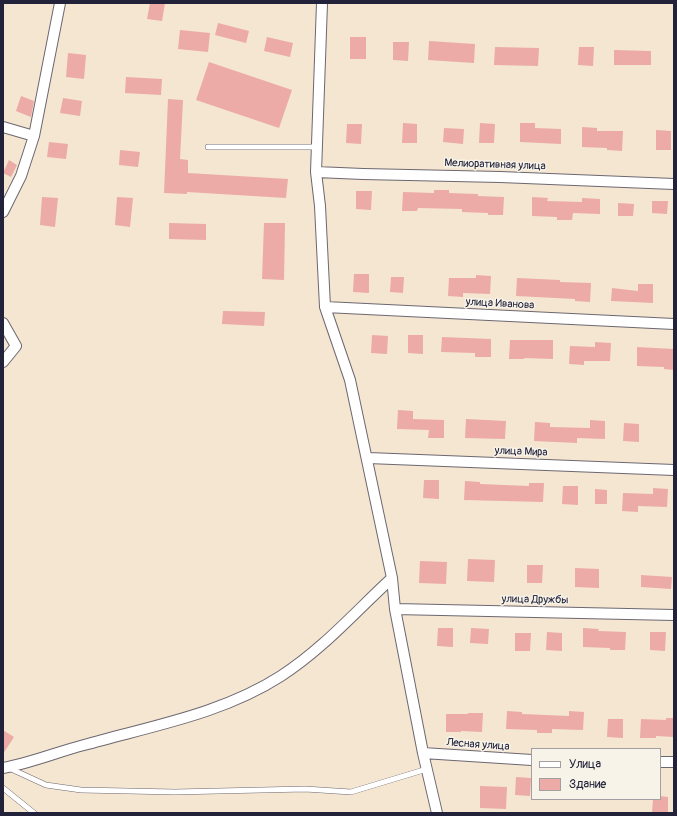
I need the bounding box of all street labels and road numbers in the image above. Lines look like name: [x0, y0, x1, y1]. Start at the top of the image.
street label: Мелиоративная улица: [444, 157, 546, 173]
street label: улица Иванова: [465, 296, 535, 312]
street label: улица Мира: [494, 444, 548, 460]
street label: улица Дружбы: [502, 593, 568, 607]
street label: Лесная улица: [446, 736, 510, 754]

